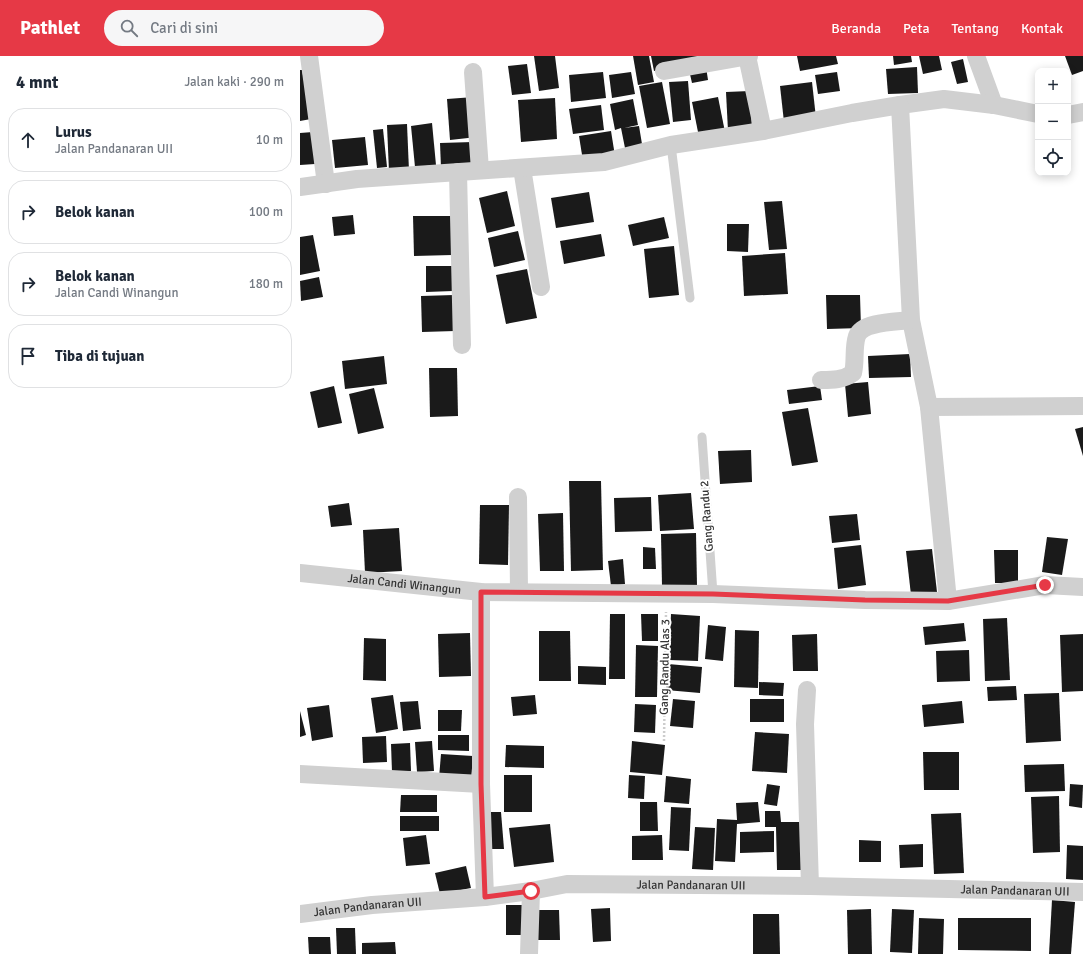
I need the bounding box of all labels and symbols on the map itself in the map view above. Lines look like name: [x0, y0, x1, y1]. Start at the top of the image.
street label: Gang Randu 2: [697, 480, 717, 552]
street label: Jalan Candi Winangun: [347, 571, 462, 597]
route end: [1036, 576, 1054, 594]
street label: Gang Randu Alas 3: [657, 619, 673, 715]
street label: Jalan Pandanaran UII: [637, 877, 746, 893]
route start: [522, 882, 540, 900]
street label: Jalan Pandanaran UII: [960, 882, 1070, 899]
street label: Jalan Pandanaran UII: [312, 894, 422, 920]

